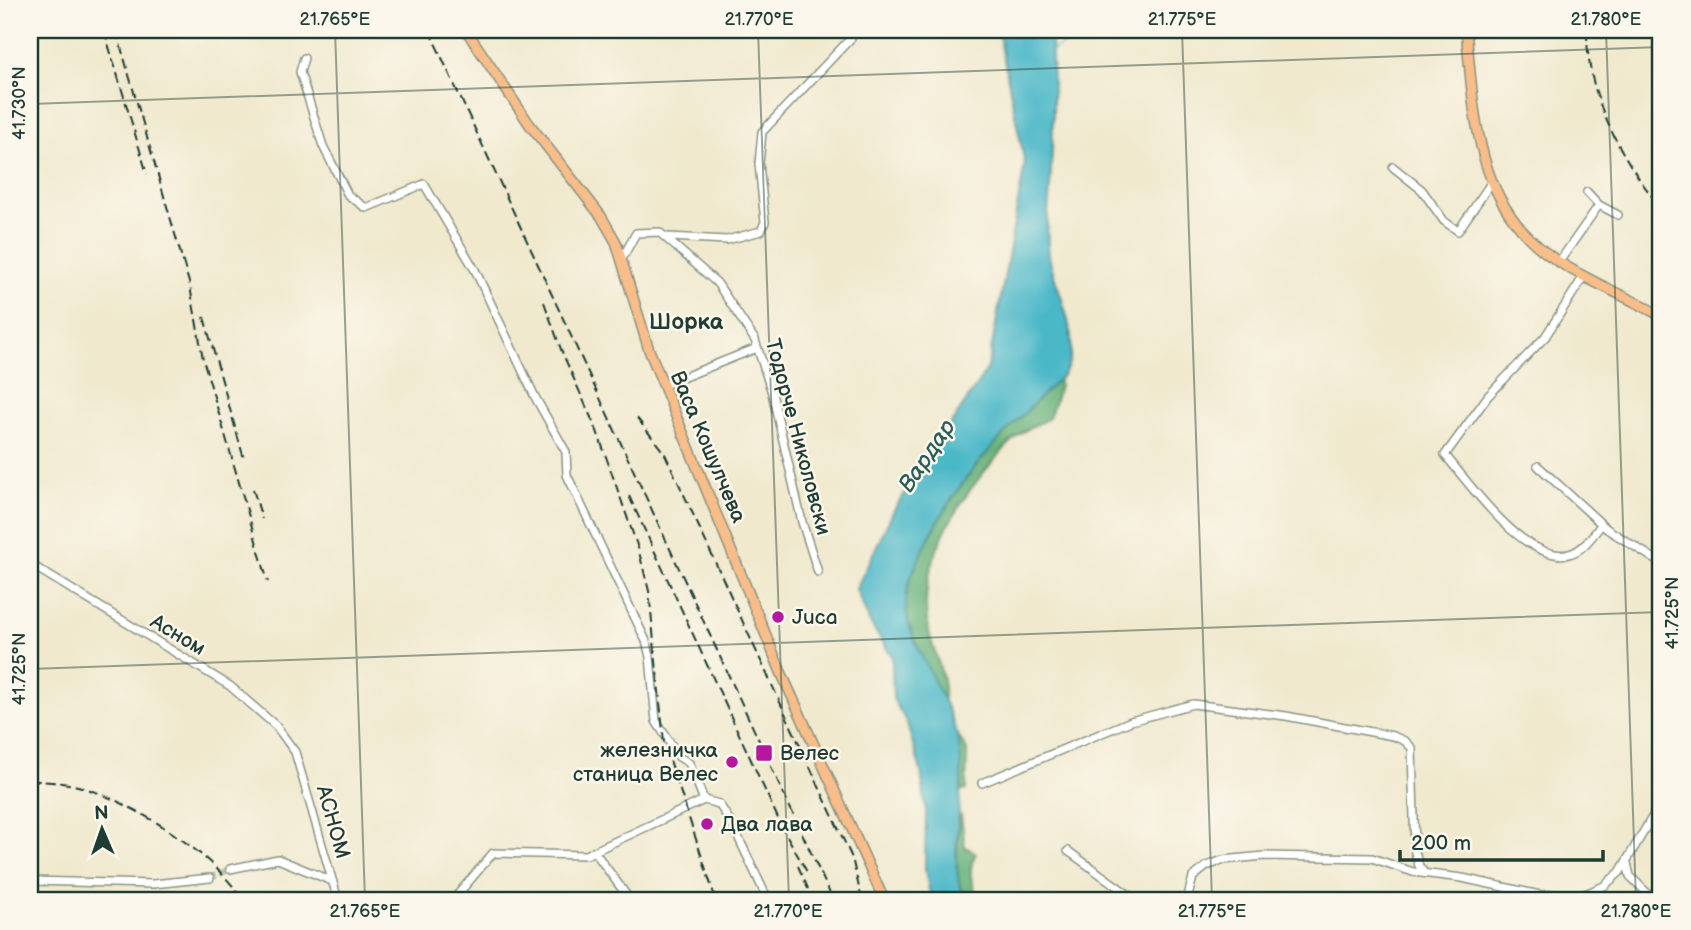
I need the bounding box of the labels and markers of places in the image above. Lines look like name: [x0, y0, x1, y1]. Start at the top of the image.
place label: Juca: [792, 605, 838, 630]
marker: Juca: [770, 609, 786, 625]
place label: железничка станица Велес: [573, 738, 719, 787]
place label: Велес: [780, 741, 839, 766]
marker: Велес: [754, 743, 774, 763]
marker: железничка станица Велес: [724, 754, 740, 770]
place label: Два лава: [721, 812, 813, 837]
marker: Два лава: [699, 816, 715, 832]

